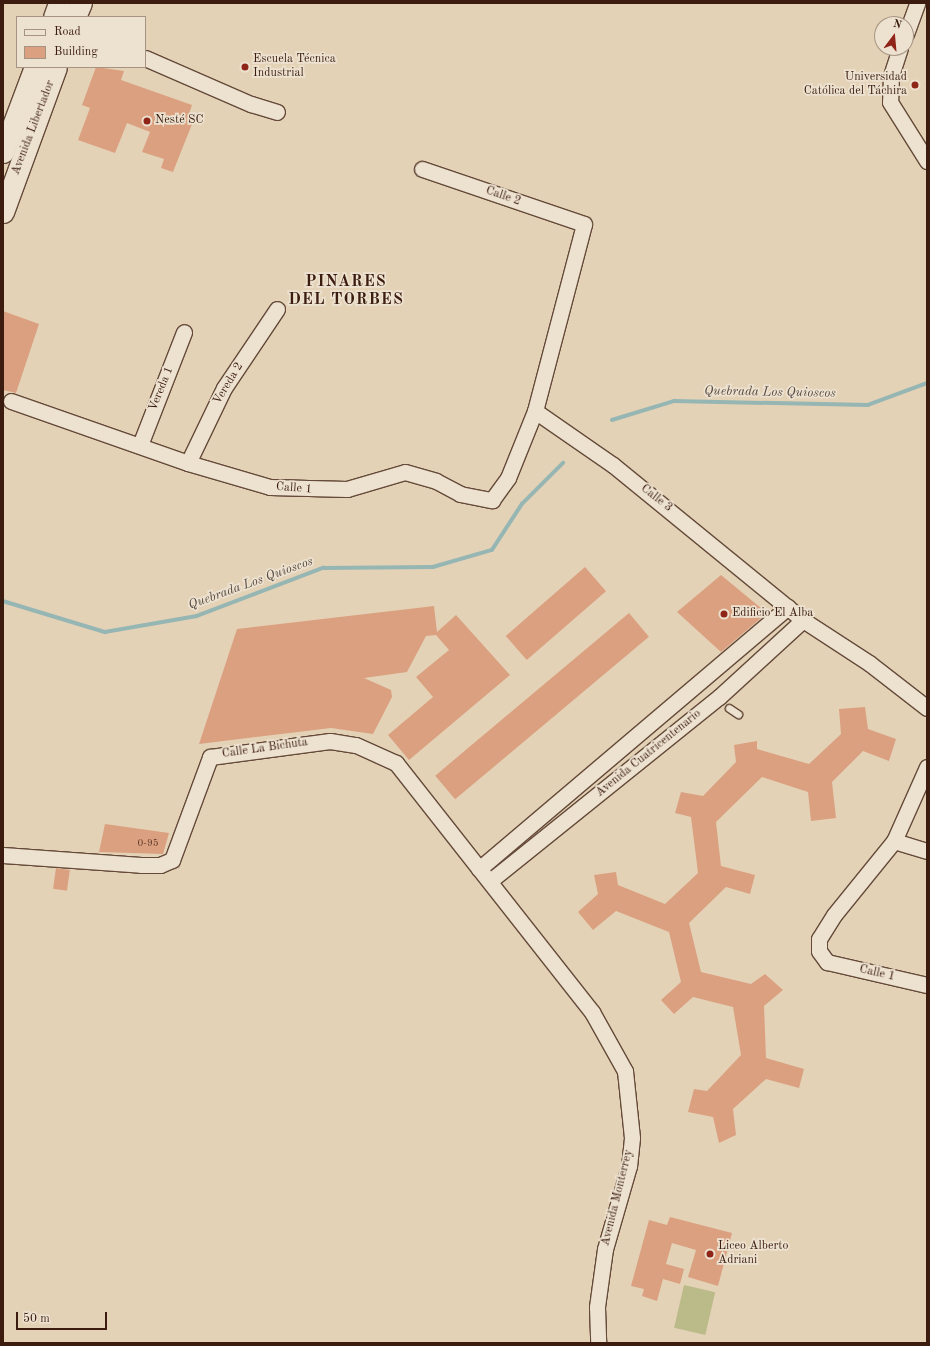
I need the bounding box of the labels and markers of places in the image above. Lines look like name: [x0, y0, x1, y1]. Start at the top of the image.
place label: Escuela Técnica Industrial: [253, 53, 336, 81]
marker: Escuela Técnica Industrial: [240, 62, 250, 72]
place label: Universidad Católica del Táchira: [804, 71, 907, 99]
marker: Universidad Católica del Táchira: [910, 80, 920, 90]
place label: Nesté SC: [155, 114, 204, 128]
marker: Nesté SC: [142, 116, 152, 126]
place label: Edificio El Alba: [732, 607, 813, 621]
marker: Edificio El Alba: [719, 609, 729, 619]
place label: Liceo Alberto Adriani: [718, 1240, 788, 1268]
marker: Liceo Alberto Adriani: [705, 1249, 715, 1259]

